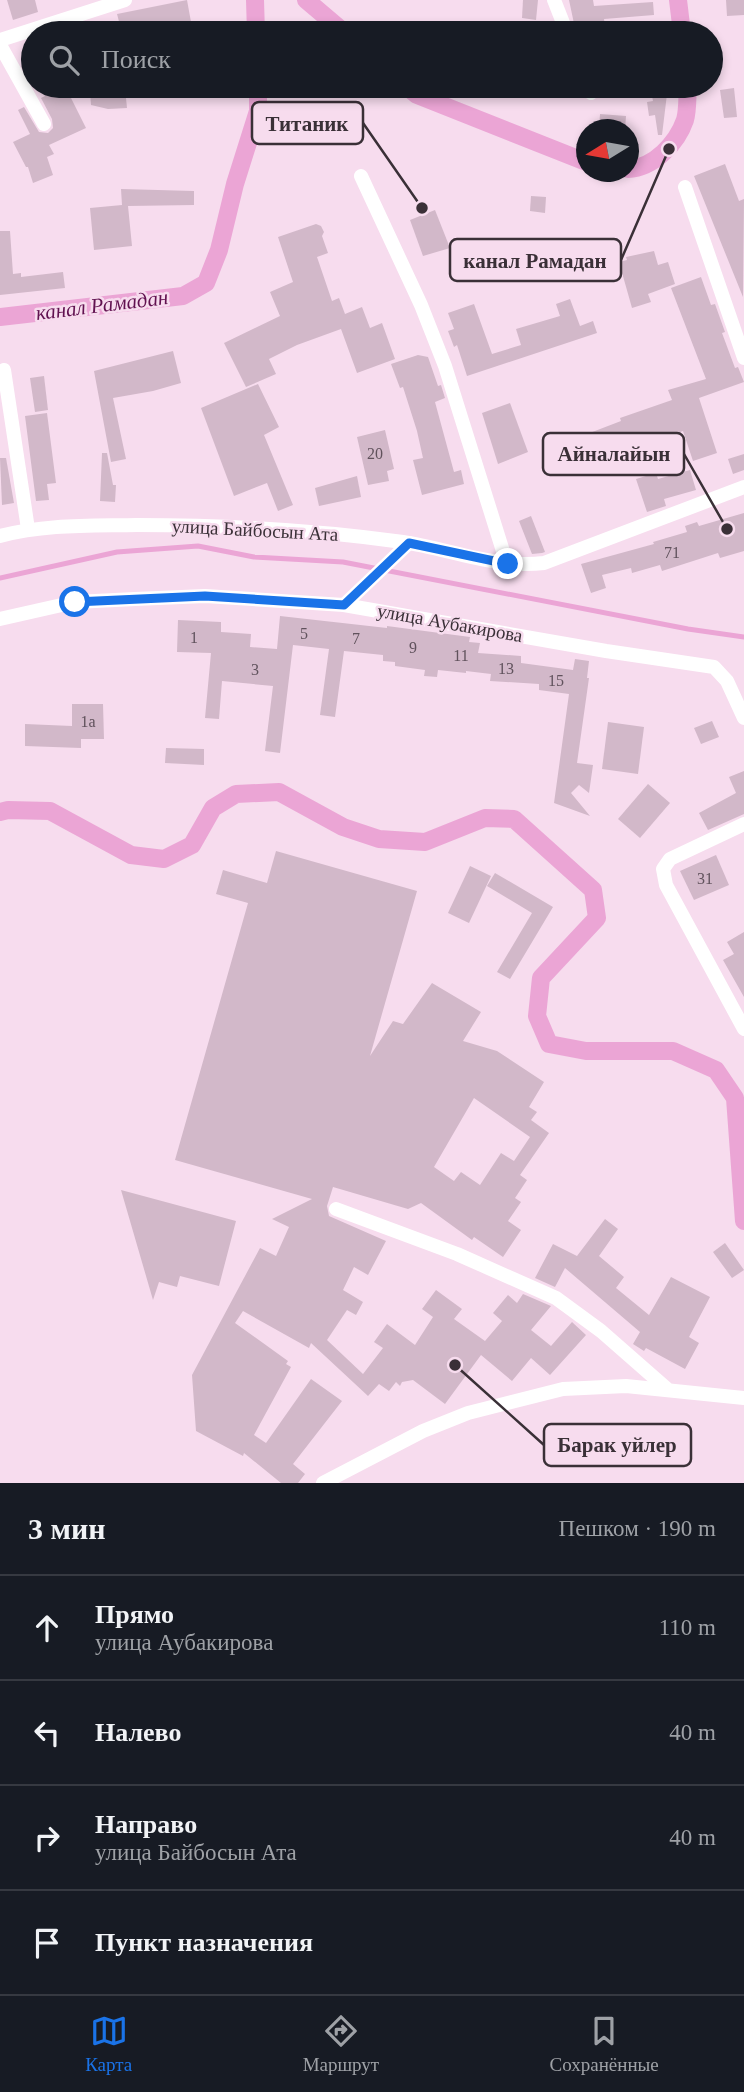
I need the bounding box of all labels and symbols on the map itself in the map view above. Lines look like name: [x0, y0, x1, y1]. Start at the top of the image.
callout: Титаник: [252, 102, 363, 144]
text: Титаник: [266, 112, 349, 136]
north arrow: [576, 119, 639, 182]
callout: канал Рамадан: [450, 239, 621, 281]
text: канал Рамадан: [463, 249, 607, 273]
water label: канал Рамадан: [34, 285, 170, 325]
callout: Айналайын: [543, 433, 684, 475]
text: Айналайын: [558, 442, 670, 466]
house number: 20: [367, 445, 383, 462]
street label: улица Байбосын Ата: [171, 515, 339, 545]
house number: 71: [664, 544, 680, 561]
route end: [492, 548, 523, 579]
route start: [59, 586, 90, 617]
street label: улица Аубакирова: [376, 600, 525, 646]
house number: 5: [300, 625, 308, 642]
house number: 1: [190, 629, 198, 646]
house number: 7: [352, 630, 360, 647]
house number: 9: [409, 639, 417, 656]
house number: 11: [453, 647, 469, 664]
house number: 13: [498, 660, 514, 677]
house number: 3: [251, 661, 259, 678]
house number: 15: [548, 672, 564, 689]
house number: 1а: [80, 713, 96, 730]
house number: 31: [697, 870, 713, 887]
callout: Барак уйлер: [544, 1424, 691, 1466]
text: Барак уйлер: [557, 1433, 677, 1457]

